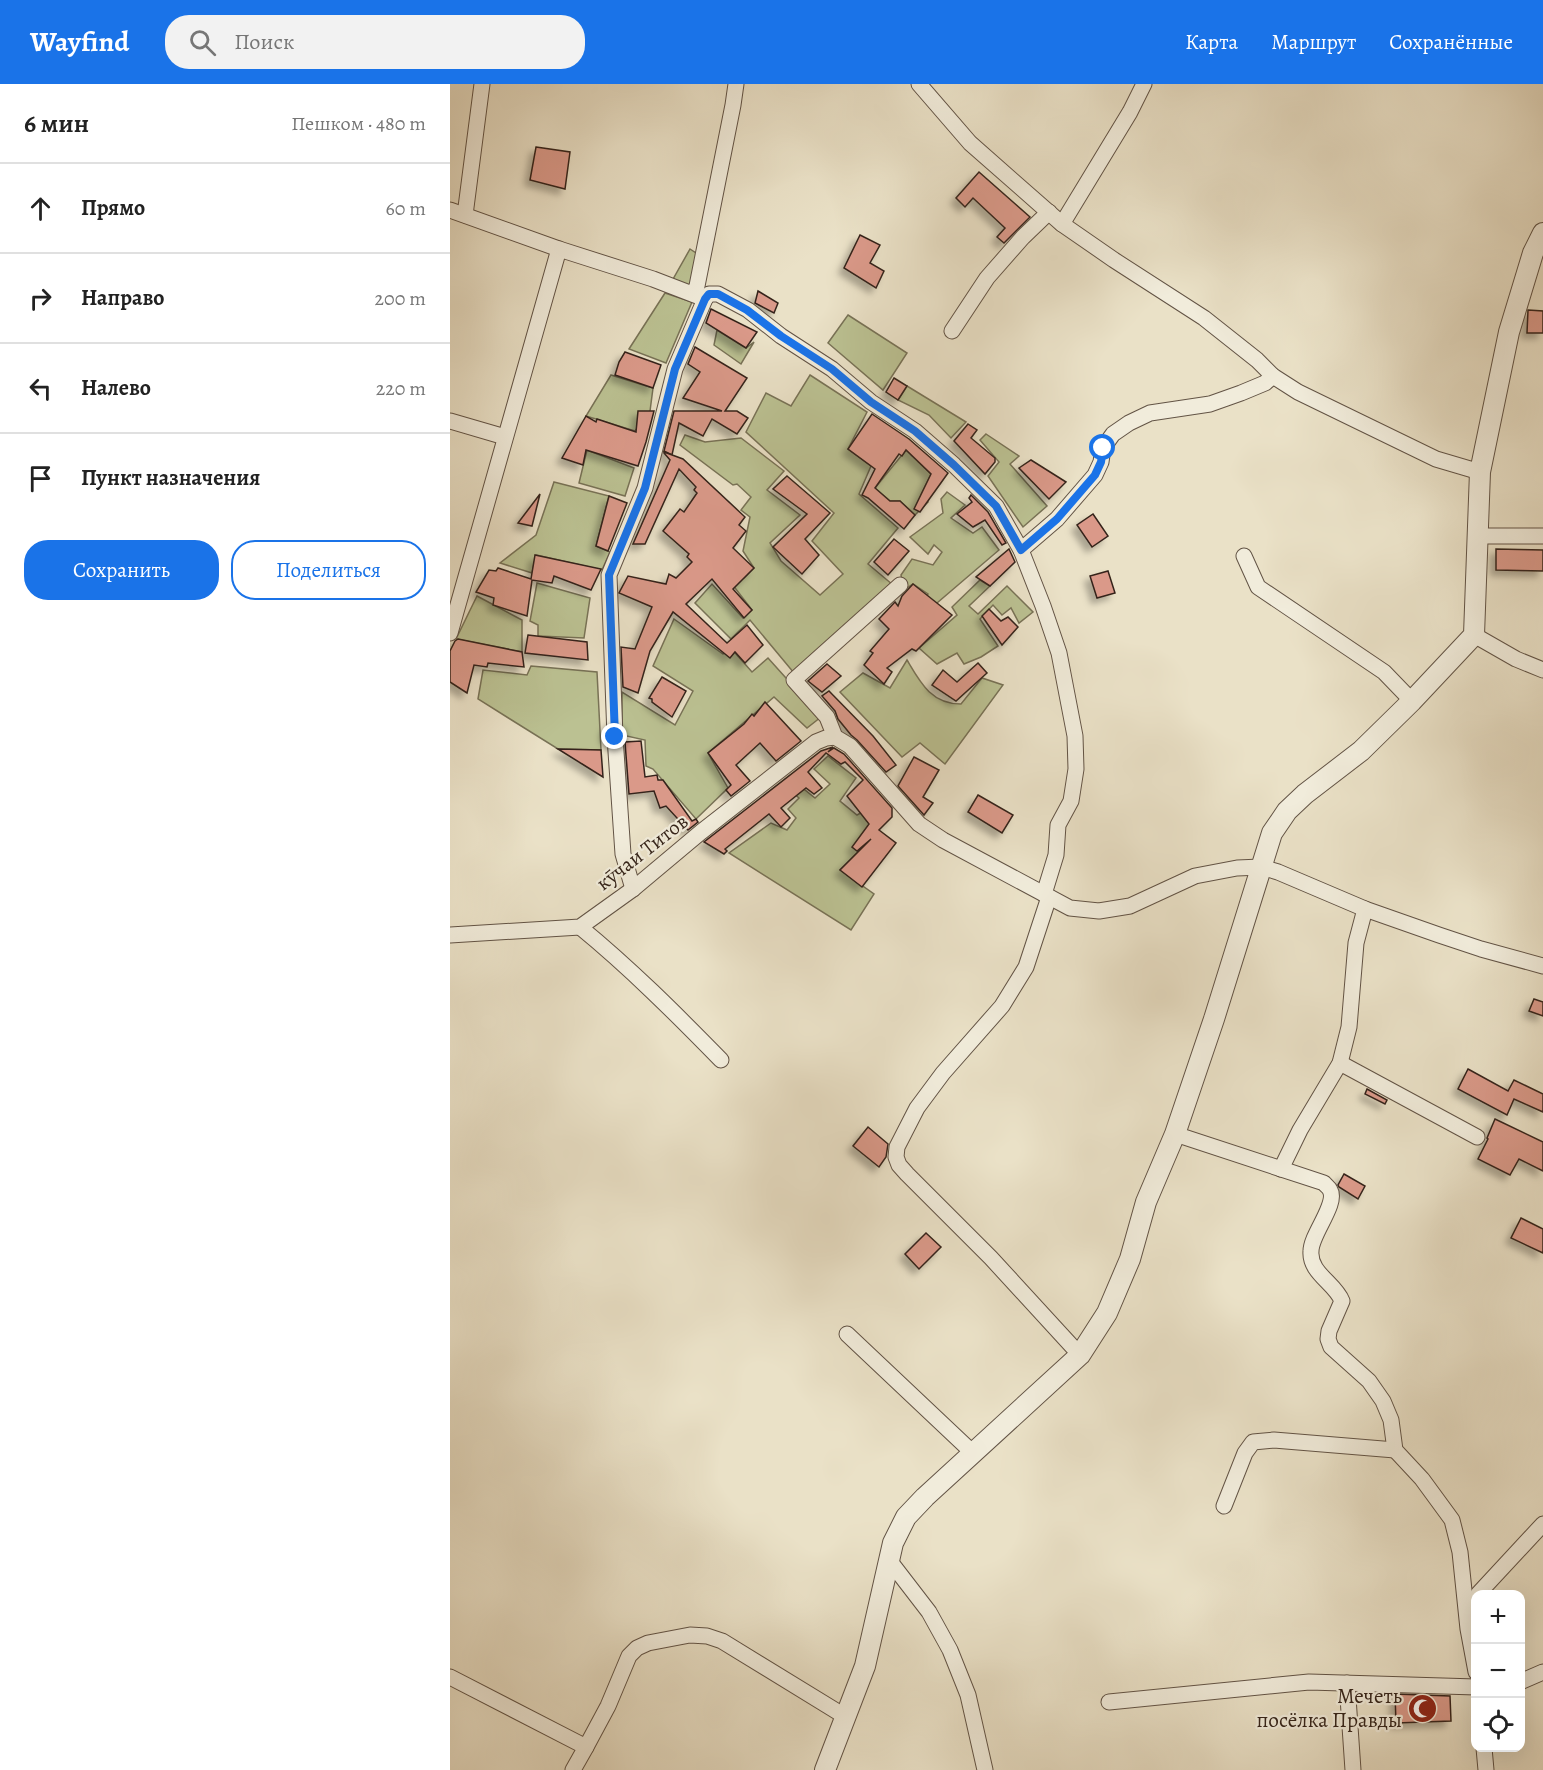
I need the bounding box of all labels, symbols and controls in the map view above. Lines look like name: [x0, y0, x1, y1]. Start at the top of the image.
search box: [165, 15, 585, 69]
text: Wayfind: [30, 23, 129, 61]
icon: search: [186, 26, 219, 59]
text: Поиск: [234, 27, 294, 57]
text: Карта: [1185, 28, 1238, 56]
text: Маршрут: [1271, 28, 1356, 56]
text: Сохранённые: [1389, 28, 1513, 56]
text: 6 мин: [24, 106, 89, 141]
text: Пешком · 480 m: [291, 110, 426, 137]
icon: ahead: [24, 192, 57, 225]
text: Прямо: [81, 193, 145, 223]
text: 60 m: [386, 195, 426, 222]
icon: right: [24, 282, 57, 315]
text: Направо: [81, 283, 164, 313]
text: 200 m: [375, 285, 426, 312]
icon: left: [24, 372, 57, 405]
text: Налево: [81, 373, 151, 403]
text: 220 m: [376, 375, 426, 402]
route start: [1089, 434, 1115, 460]
icon: arrive: [24, 462, 57, 495]
text: Пункт назначения: [81, 463, 260, 493]
button: Сохранить: [24, 540, 219, 600]
button: Поделиться: [231, 540, 426, 600]
route end: [601, 723, 627, 749]
street label: кӯчаи Титов: [590, 807, 694, 897]
map controls: [1471, 1590, 1525, 1752]
button: +: [1471, 1590, 1525, 1644]
button: −: [1471, 1644, 1525, 1698]
place label: Мечеть посёлка Правды: [1256, 1682, 1402, 1734]
mosque icon: Мечеть посёлка Правды: [1407, 1692, 1439, 1724]
button: locate: [1471, 1698, 1525, 1752]

